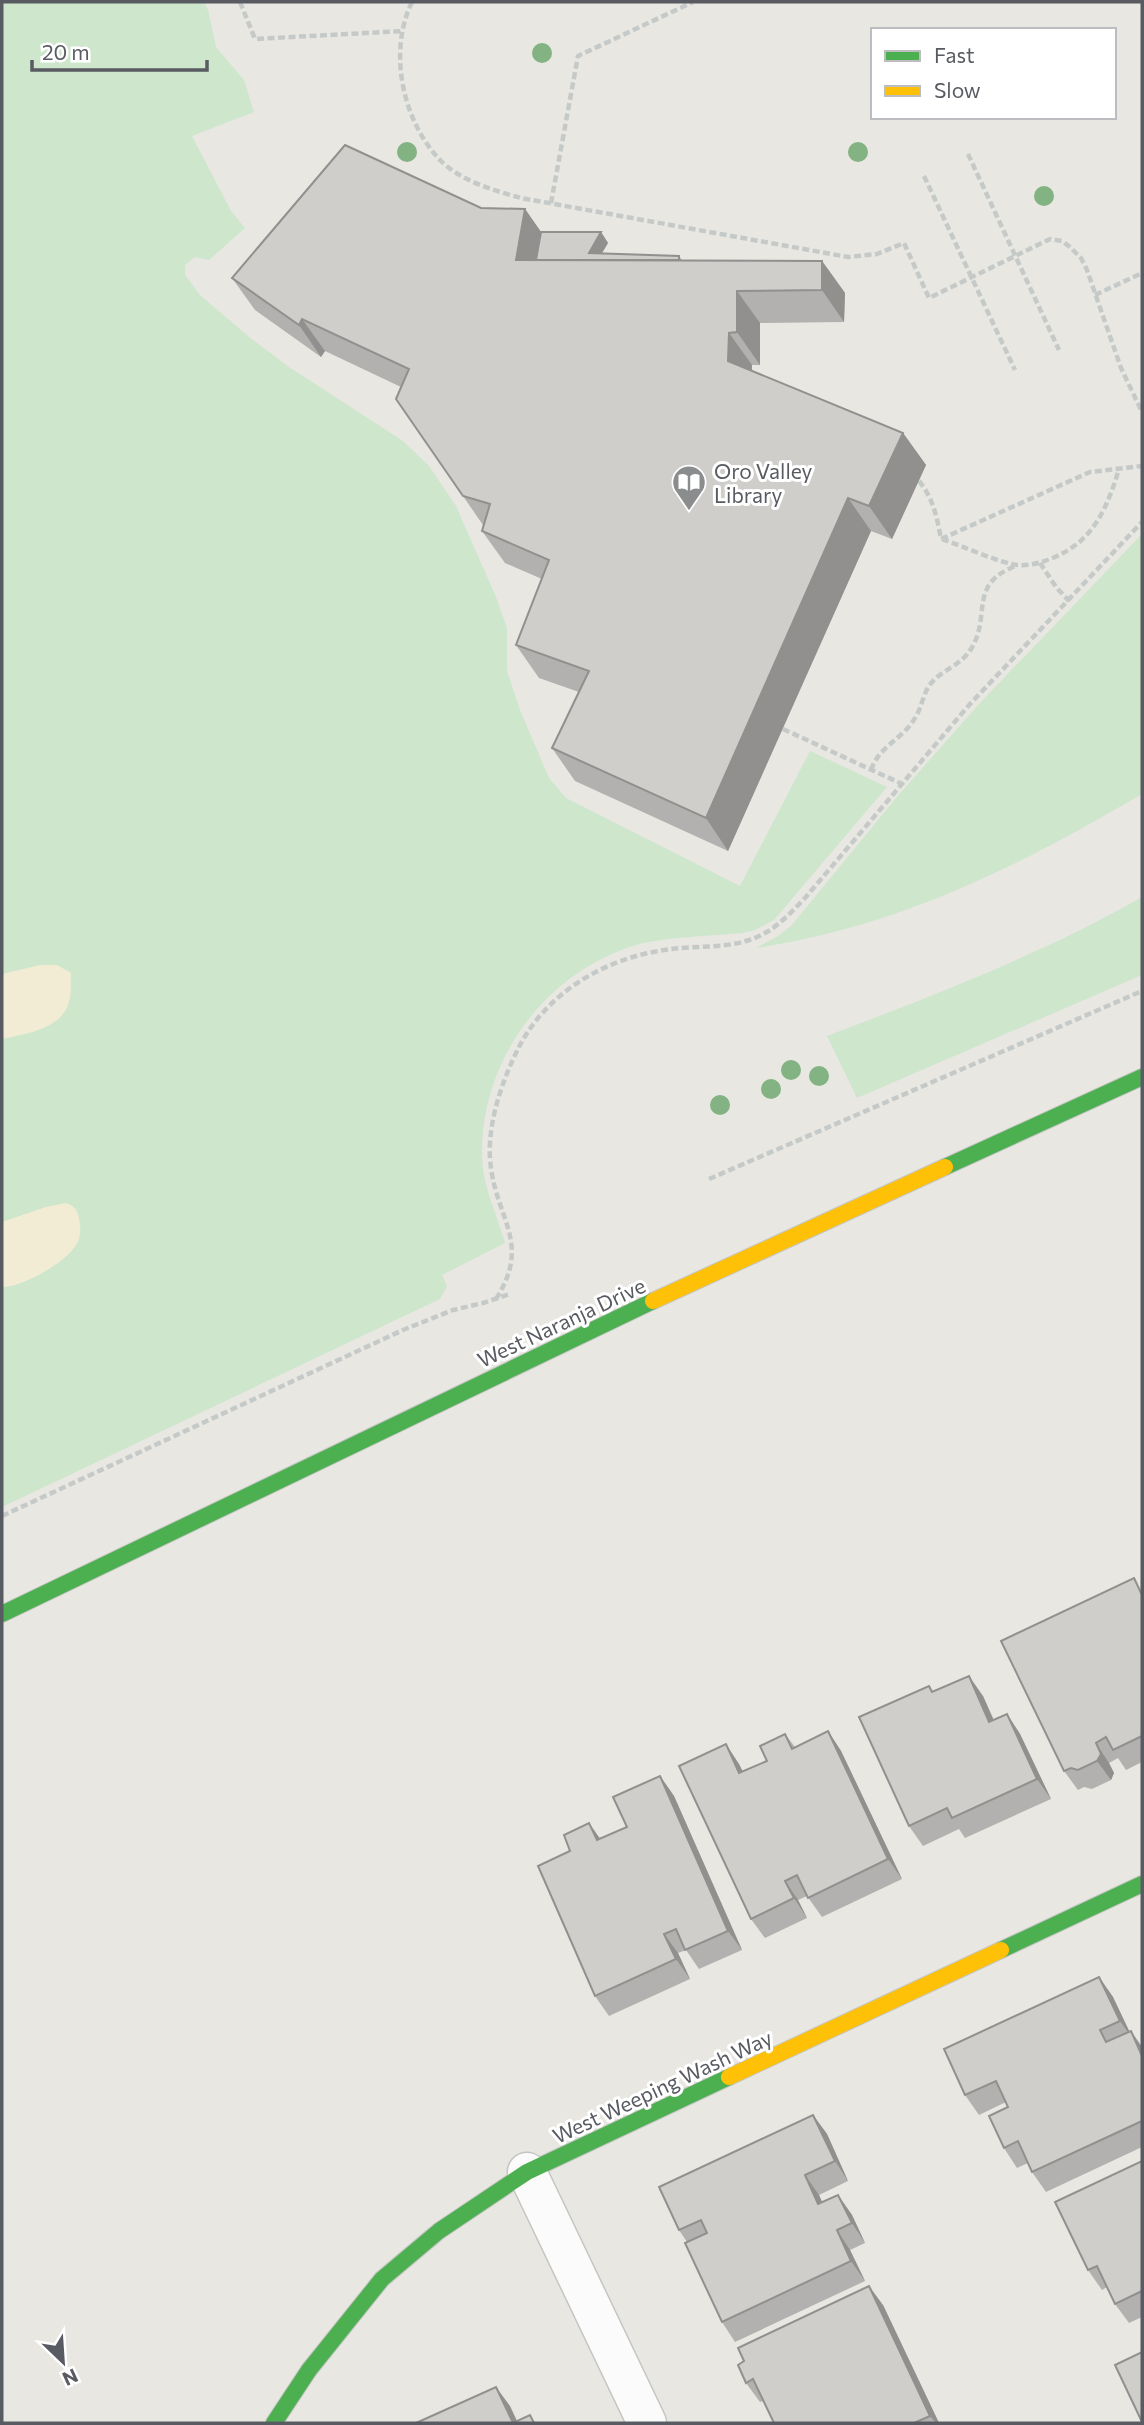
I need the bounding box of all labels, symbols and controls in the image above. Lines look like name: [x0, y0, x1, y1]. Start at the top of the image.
scale bar: [32, 28, 206, 72]
legend: [871, 28, 1116, 119]
text: 20 m: [42, 39, 90, 64]
text: Fast: [934, 42, 975, 67]
text: Slow: [934, 77, 981, 102]
place label: Oro Valley Library: [714, 458, 813, 507]
library icon: Oro Valley Library: [670, 463, 708, 512]
street label: West Naranja Drive: [473, 1272, 649, 1372]
street label: West Weeping Wash Way: [548, 2024, 776, 2148]
north arrow: [28, 2327, 98, 2397]
text: N: [59, 2364, 82, 2391]

